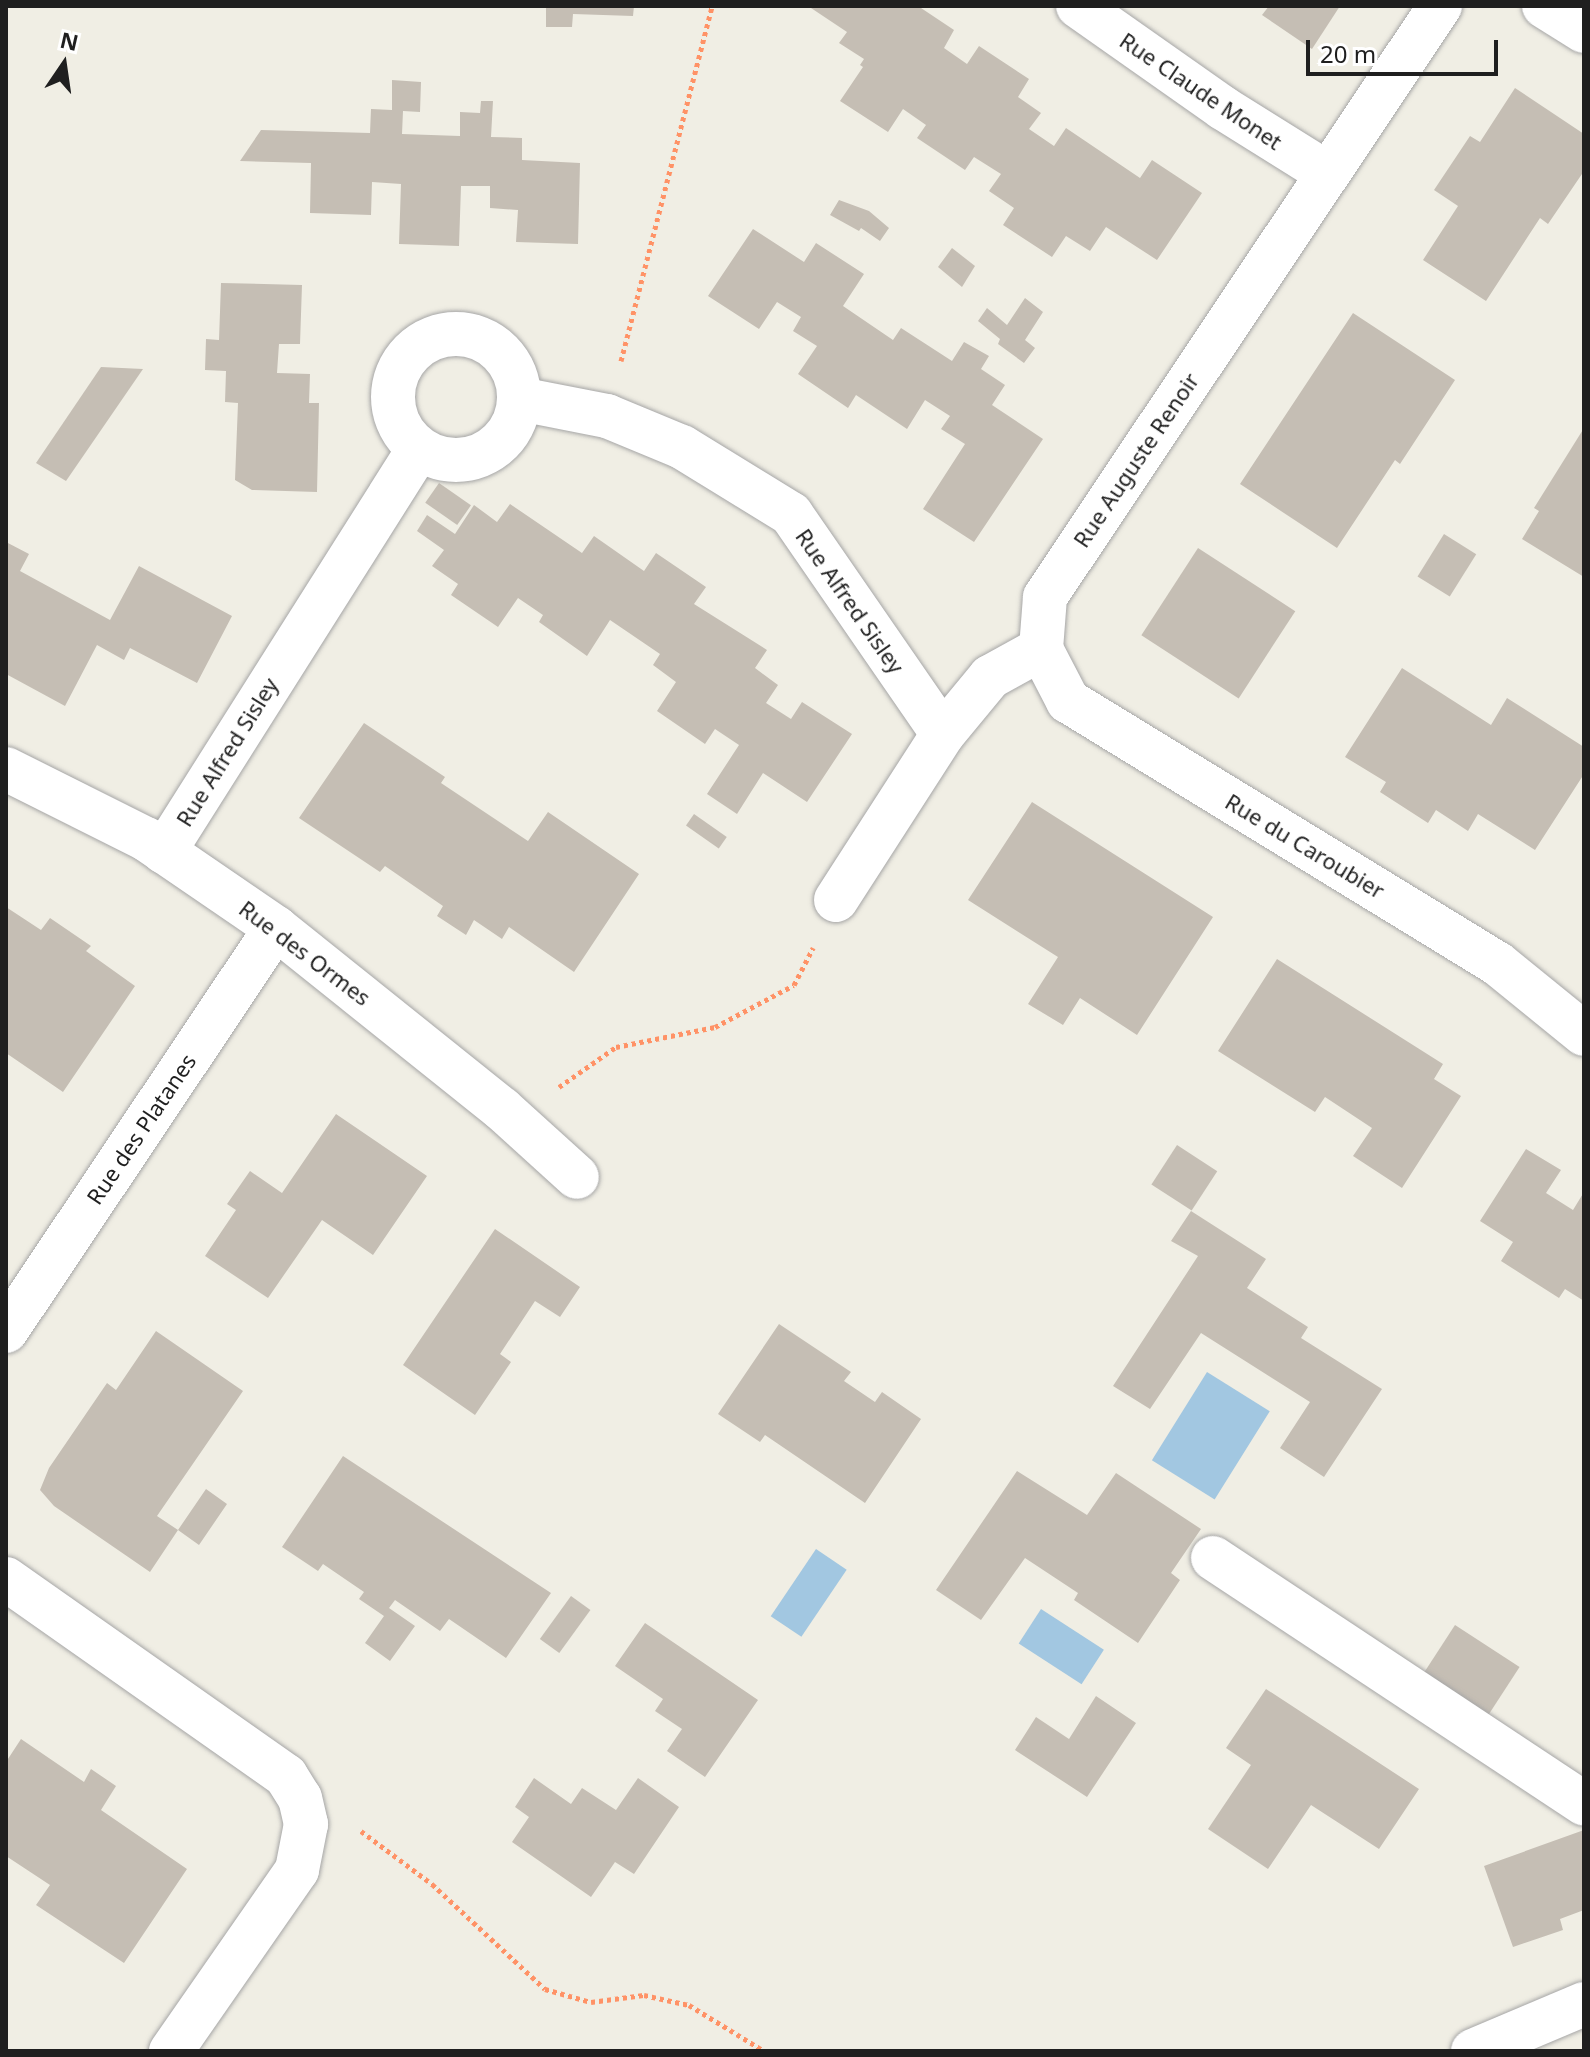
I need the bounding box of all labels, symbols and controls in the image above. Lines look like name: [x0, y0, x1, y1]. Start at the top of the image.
north arrow: [24, 24, 104, 104]
text: N: [57, 24, 81, 57]
scale bar: [1310, 24, 1502, 74]
street label: Rue Claude Monet: [1115, 27, 1287, 155]
text: 20 m: [1320, 37, 1376, 70]
street label: Rue Auguste Renoir: [1068, 368, 1204, 552]
street label: Rue Alfred Sisley: [790, 524, 910, 678]
street label: Rue Alfred Sisley: [171, 673, 283, 831]
street label: Rue du Caroubier: [1221, 788, 1389, 904]
street label: Rue des Ormes: [234, 895, 376, 1011]
street label: Rue des Platanes: [81, 1049, 201, 1209]

